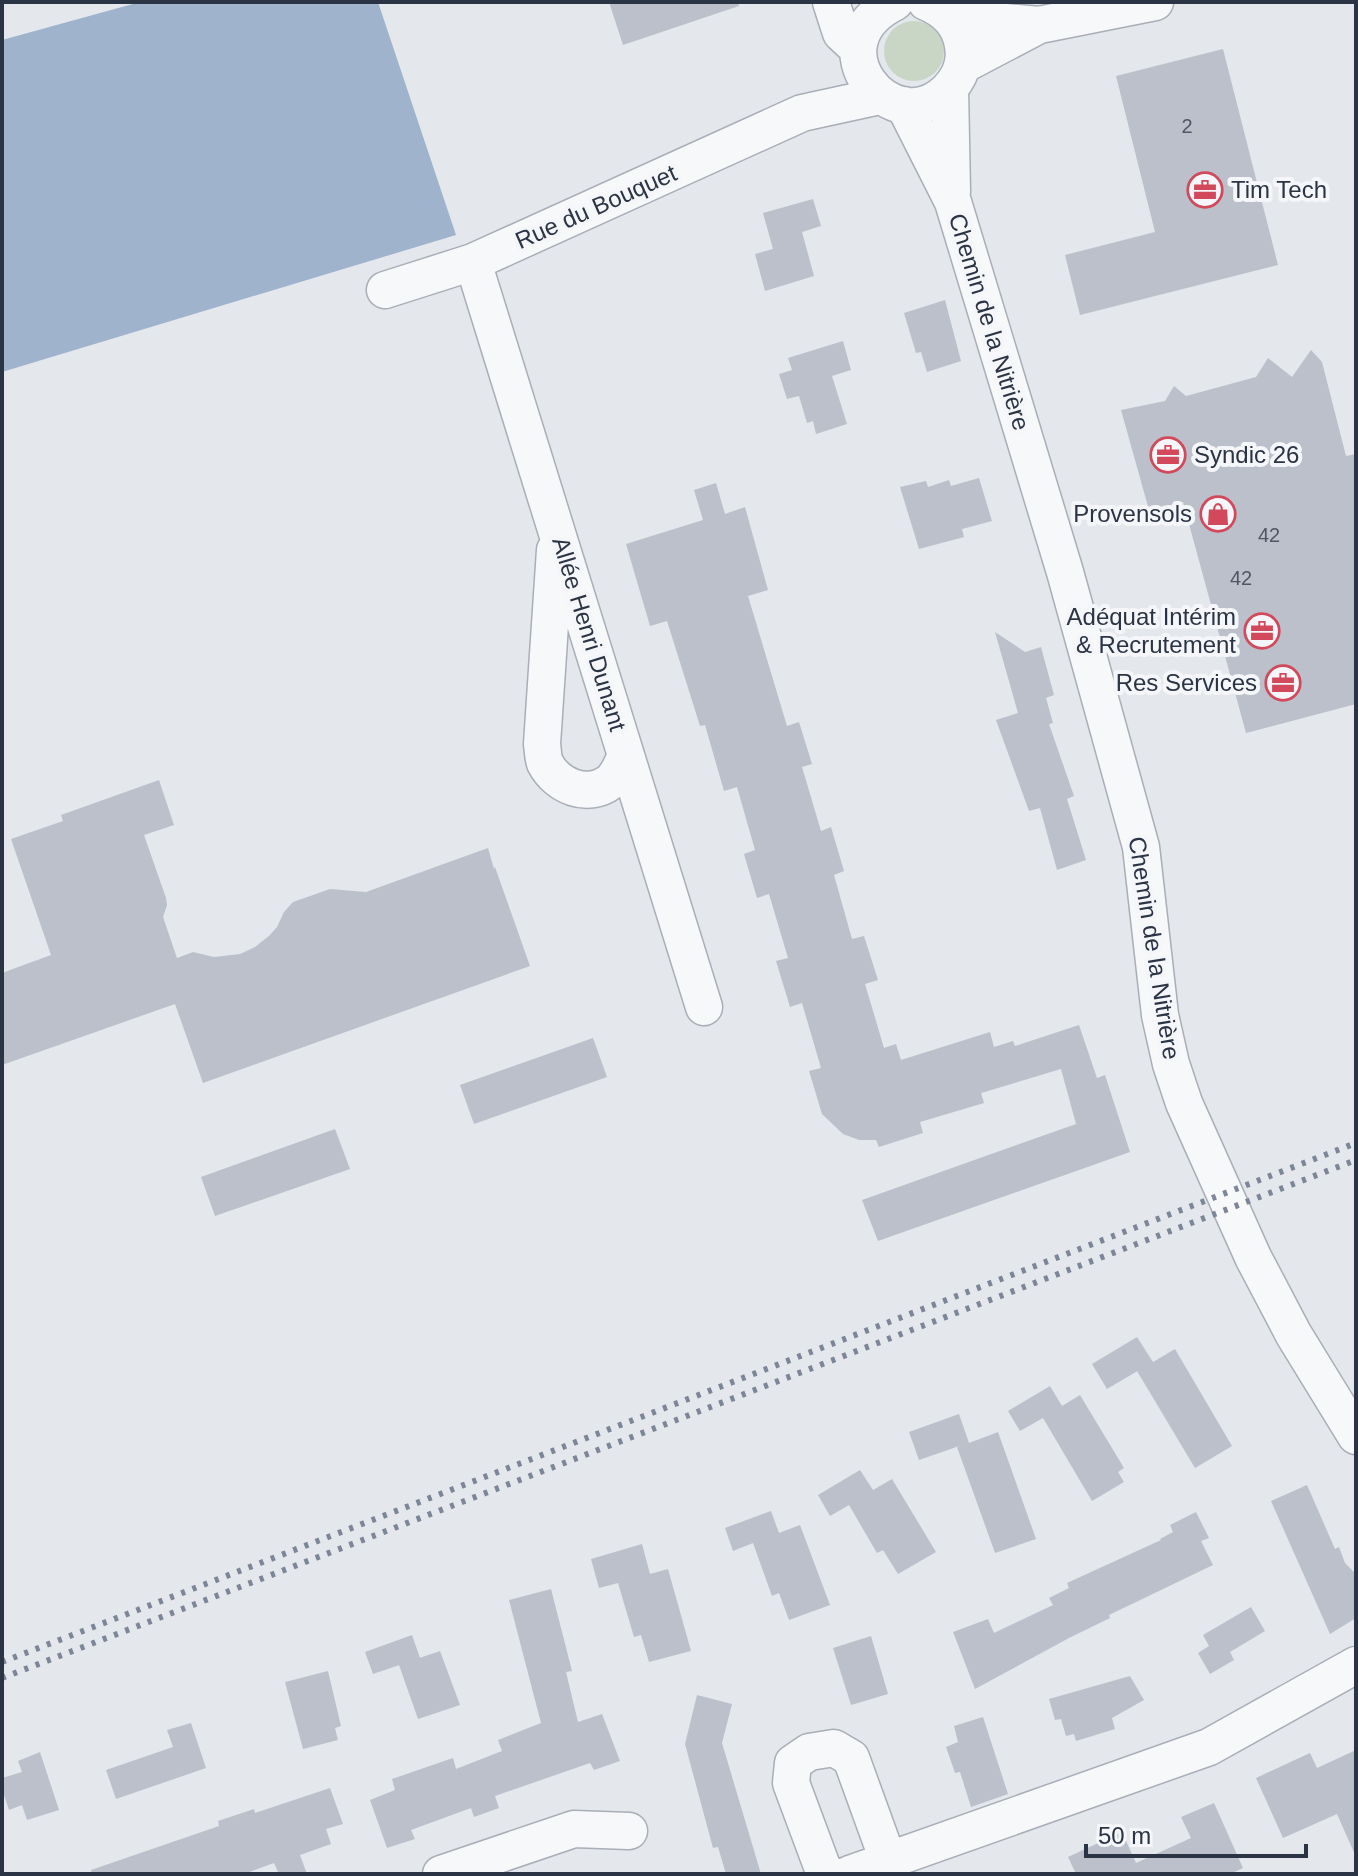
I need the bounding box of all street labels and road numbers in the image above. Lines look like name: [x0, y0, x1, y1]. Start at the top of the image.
street label: Rue du Bouquet: [511, 159, 681, 254]
street label: Chemin de la Nitrière: [944, 210, 1035, 434]
street label: Allée Henri Dunant: [547, 534, 632, 734]
street label: Chemin de la Nitrière: [1124, 834, 1185, 1061]

